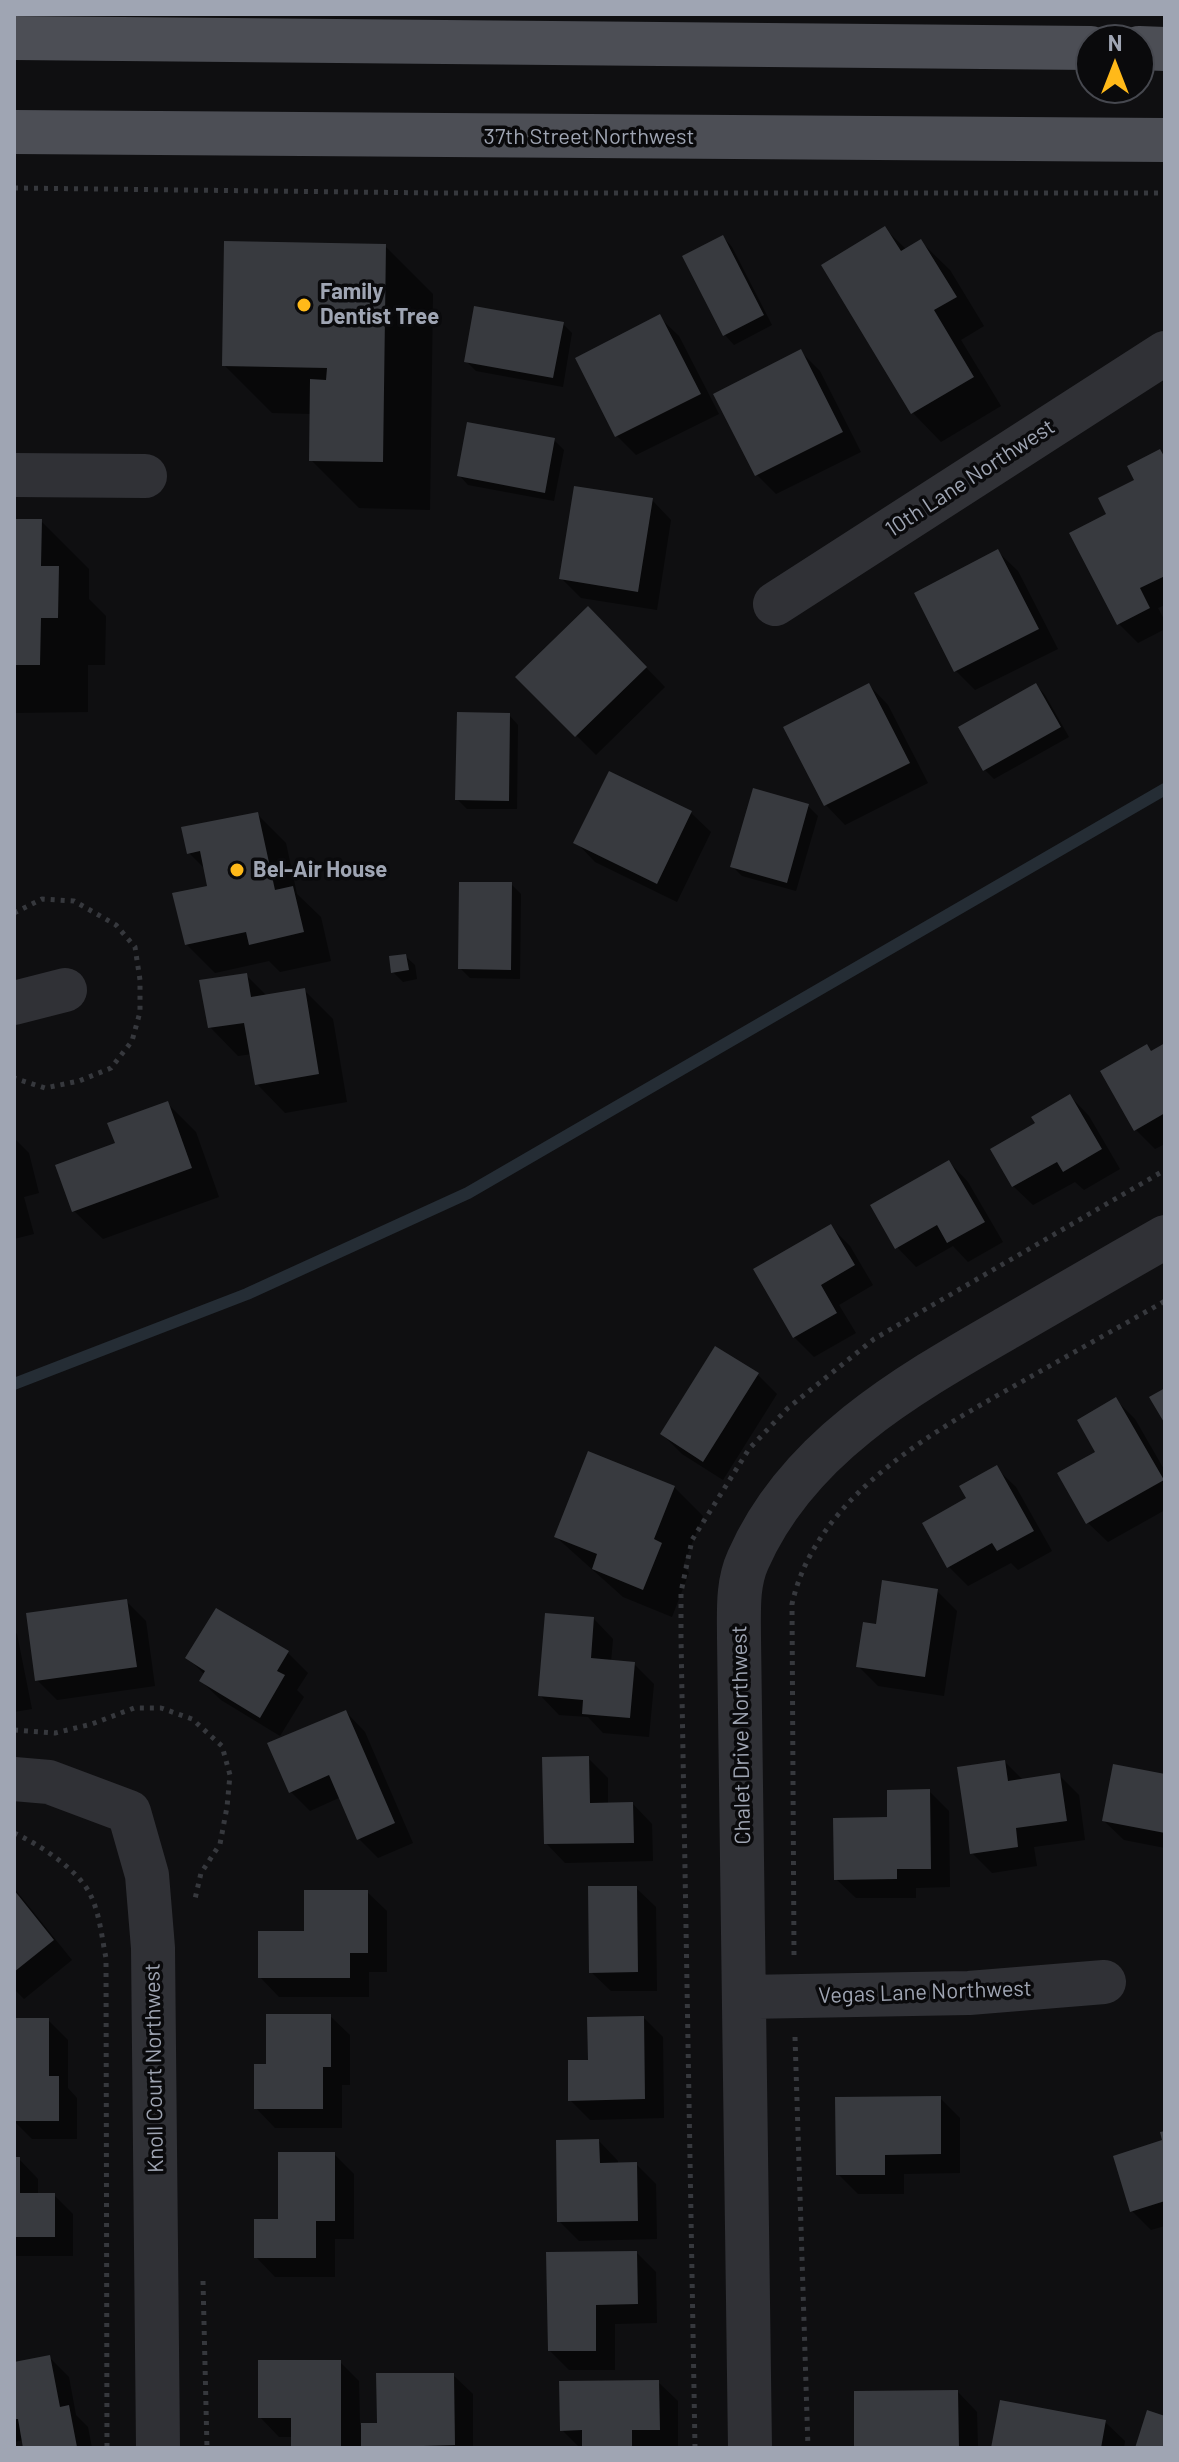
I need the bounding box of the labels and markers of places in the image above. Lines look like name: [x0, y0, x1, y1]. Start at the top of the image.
place label: Family Dentist Tree: [320, 279, 439, 330]
marker: Family Dentist Tree: [295, 296, 313, 314]
place label: Bel-Air House: [253, 857, 387, 883]
marker: Bel-Air House: [228, 861, 246, 879]

